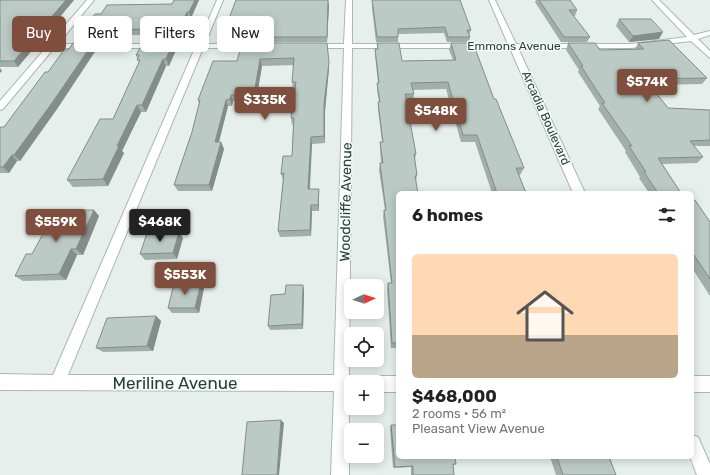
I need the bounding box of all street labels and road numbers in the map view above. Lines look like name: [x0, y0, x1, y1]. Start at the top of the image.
street label: Emmons Avenue: [467, 39, 561, 53]
street label: Arcadia Boulevard: [519, 69, 573, 167]
street label: Woodcliffe Avenue: [336, 142, 356, 262]
street label: Meriline Avenue: [113, 373, 237, 393]

